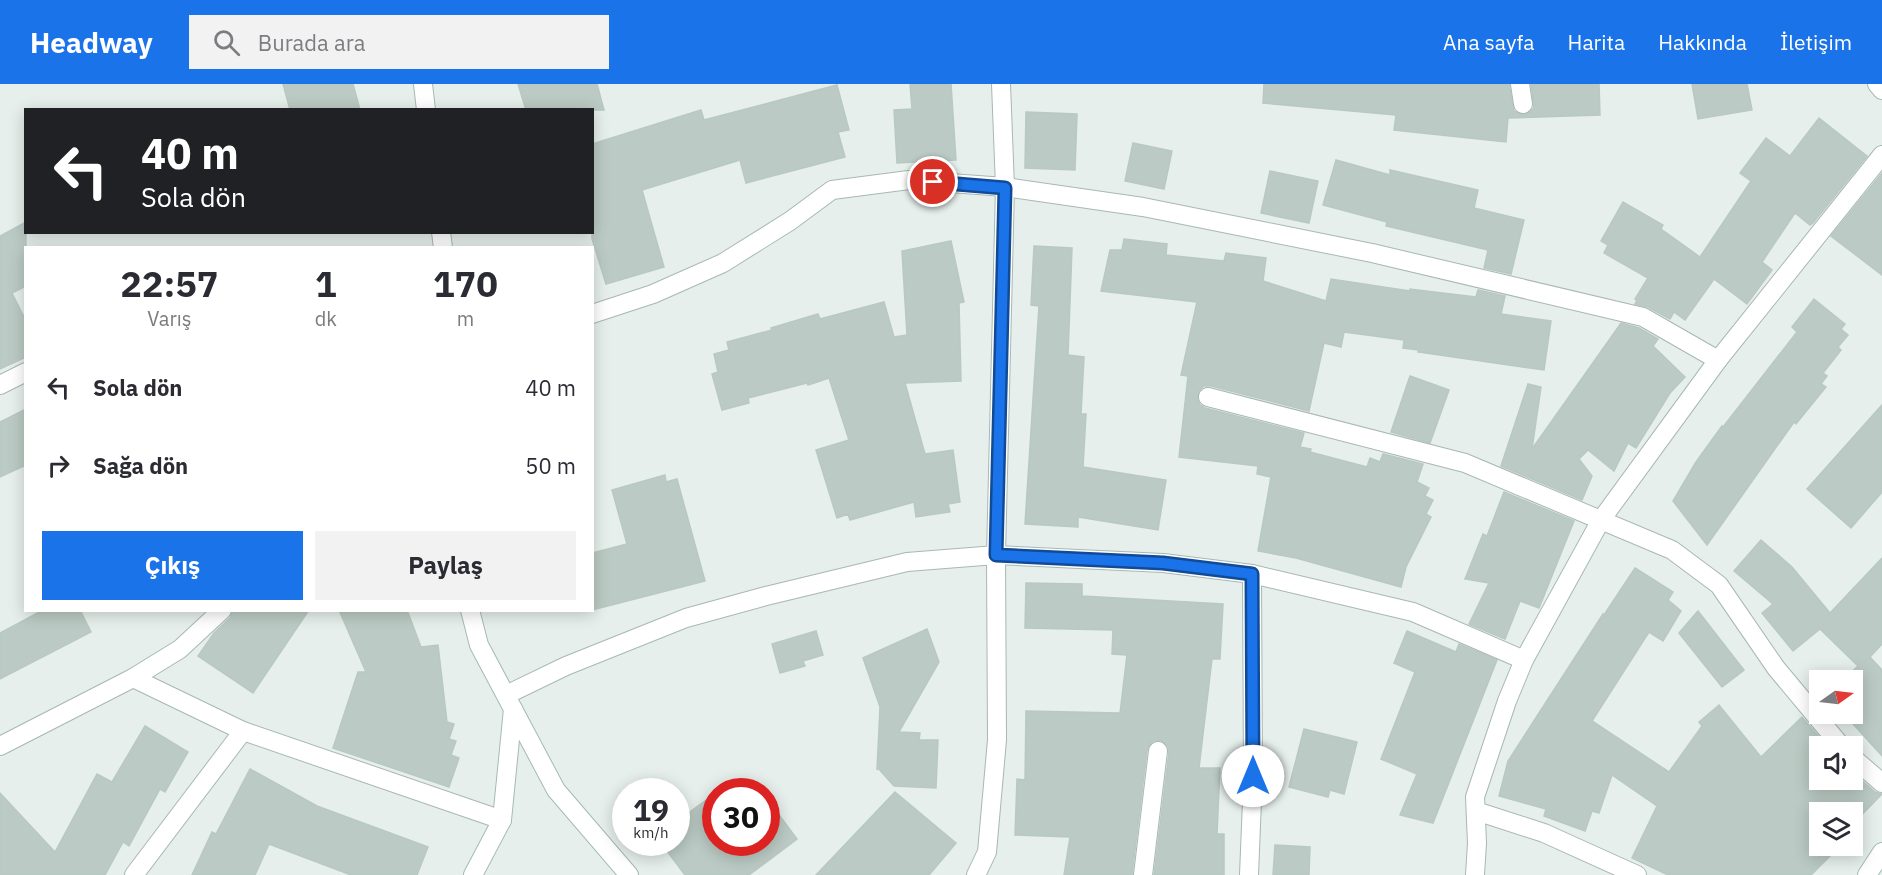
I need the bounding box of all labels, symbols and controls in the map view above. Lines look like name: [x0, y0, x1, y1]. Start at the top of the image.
search box: [189, 15, 609, 69]
text: Headway: [30, 24, 153, 61]
icon: search: [210, 26, 243, 59]
text: Burada ara: [258, 28, 366, 57]
text: Ana sayfa: [1443, 28, 1535, 56]
text: Harita: [1568, 28, 1625, 56]
text: Hakkında: [1658, 28, 1747, 56]
text: İletişim: [1780, 28, 1852, 56]
text: 40 m: [141, 126, 239, 181]
icon: left: [42, 132, 120, 210]
pin: [907, 156, 958, 207]
icon: arrive: [916, 165, 949, 198]
text: Sola dön: [141, 179, 246, 214]
text: 22:57: [120, 260, 218, 307]
text: 1: [315, 260, 337, 307]
text: 170: [433, 260, 498, 307]
text: Varış: [147, 305, 192, 332]
text: dk: [315, 305, 337, 332]
text: m: [457, 305, 474, 332]
icon: left: [42, 371, 75, 404]
text: Sola dön: [93, 373, 182, 402]
text: 40 m: [525, 373, 576, 402]
icon: right: [42, 449, 75, 482]
text: Sağa dön: [93, 451, 188, 480]
text: 50 m: [525, 451, 576, 480]
button: Çıkış: [42, 531, 303, 600]
button: Paylaş: [315, 531, 576, 600]
north arrow: [1809, 670, 1863, 724]
map controls: [1809, 670, 1863, 856]
button: sound: [1809, 736, 1863, 790]
position arrow: [1221, 744, 1285, 808]
speed limit sign: 30: [702, 778, 780, 856]
text: 19: [633, 790, 669, 829]
button: layers: [1809, 802, 1863, 856]
text: km/h: [633, 823, 669, 842]

